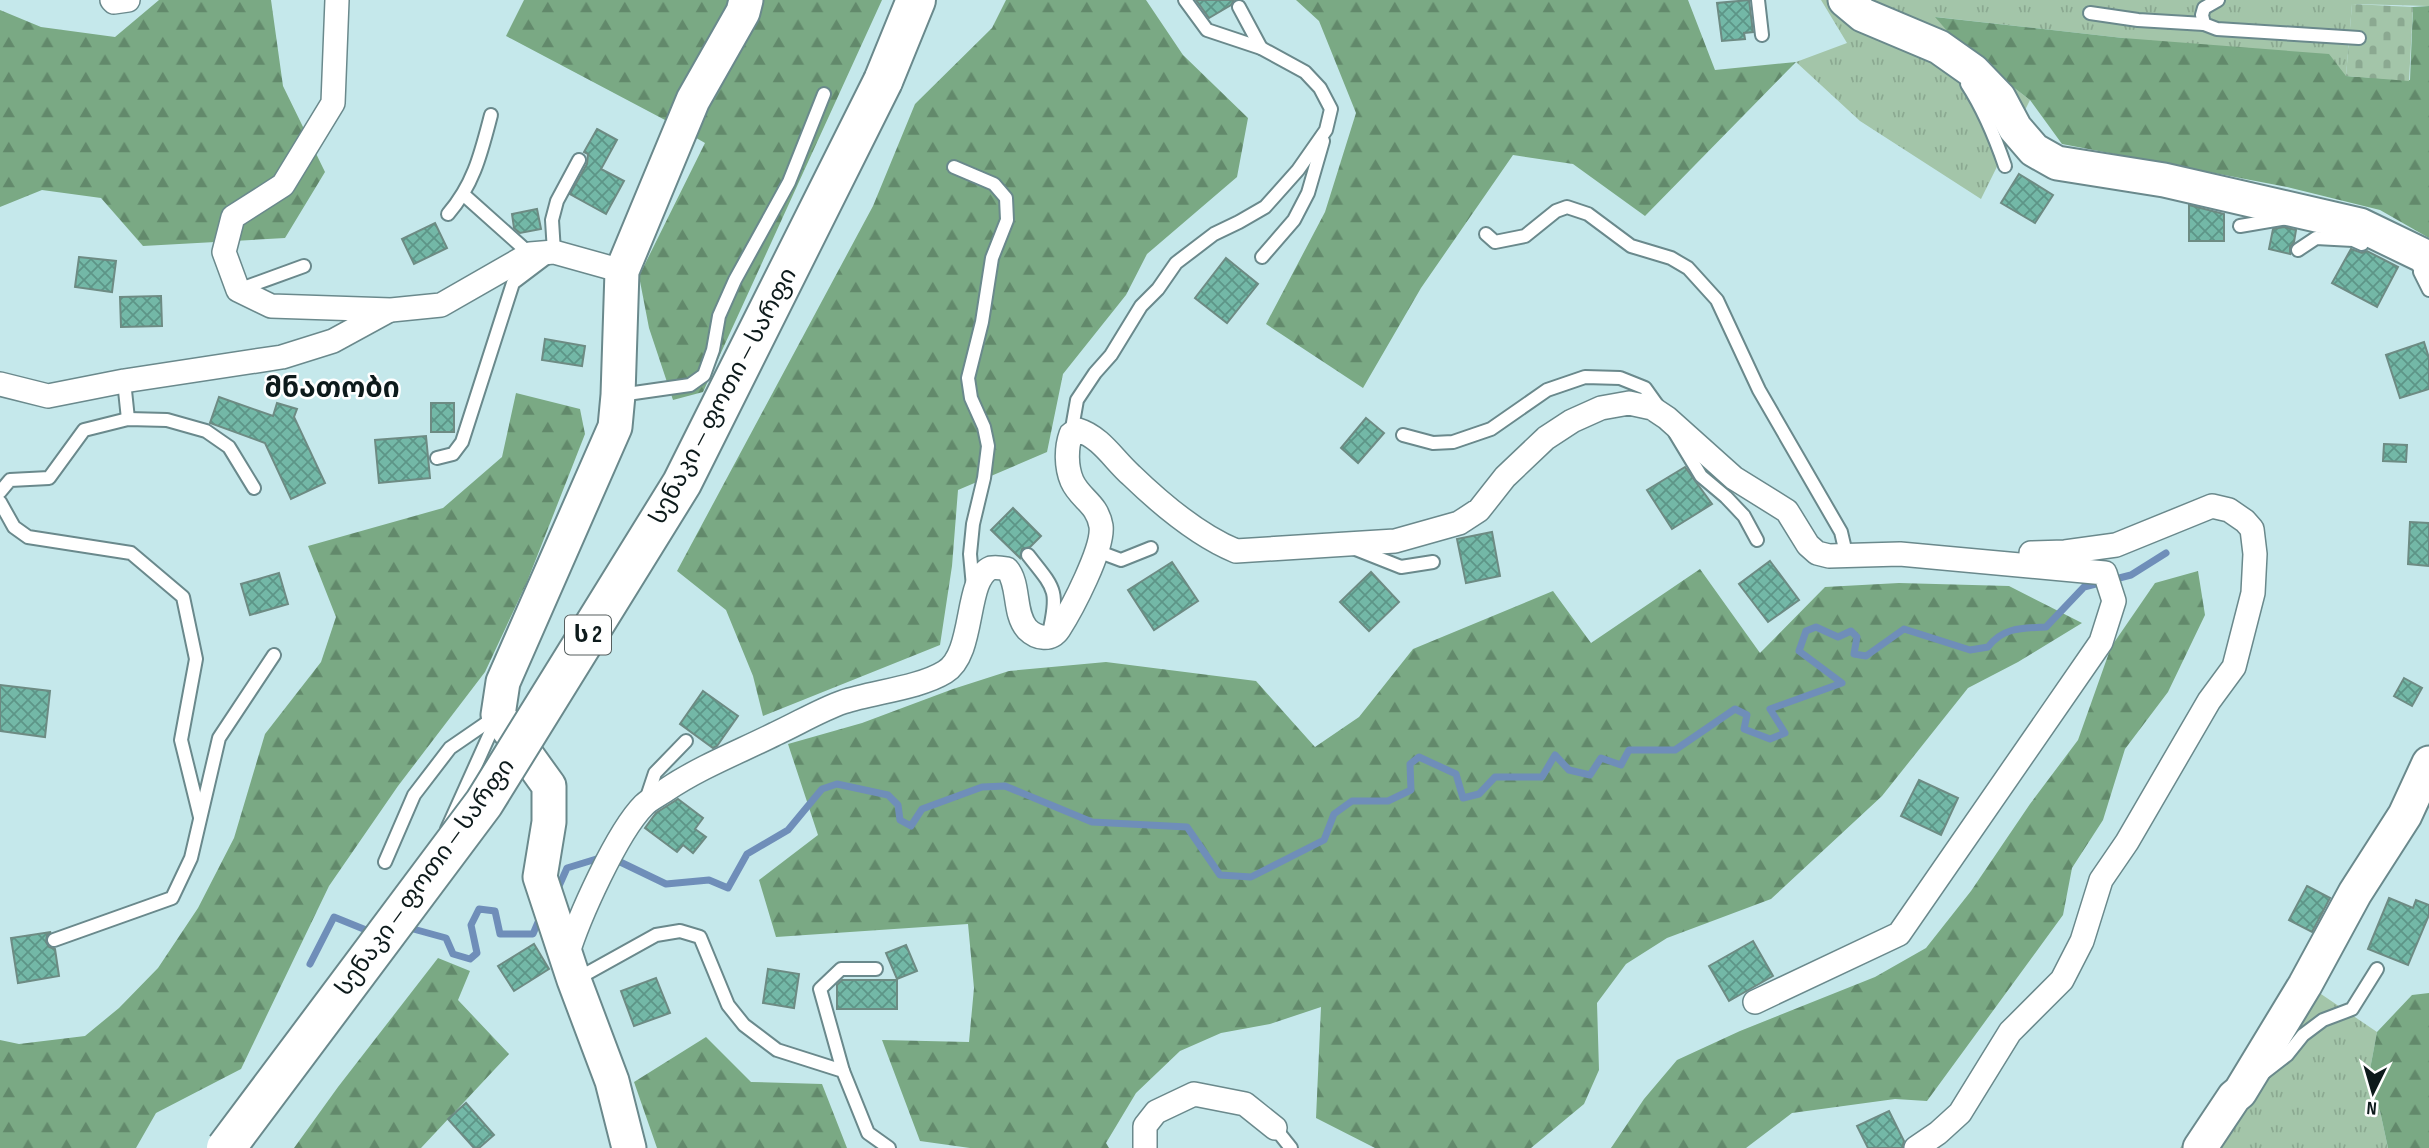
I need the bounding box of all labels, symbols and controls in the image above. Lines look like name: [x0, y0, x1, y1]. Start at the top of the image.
street label: სენაკი — ფოთი — სარფი: [643, 263, 803, 529]
district label: მნათობი: [264, 372, 400, 405]
road number: ს 2: [565, 615, 611, 654]
street label: სენაკი — ფოთი — სარფი: [329, 753, 521, 1001]
north arrow: [2338, 1057, 2408, 1127]
text: N: [2366, 1096, 2378, 1119]

